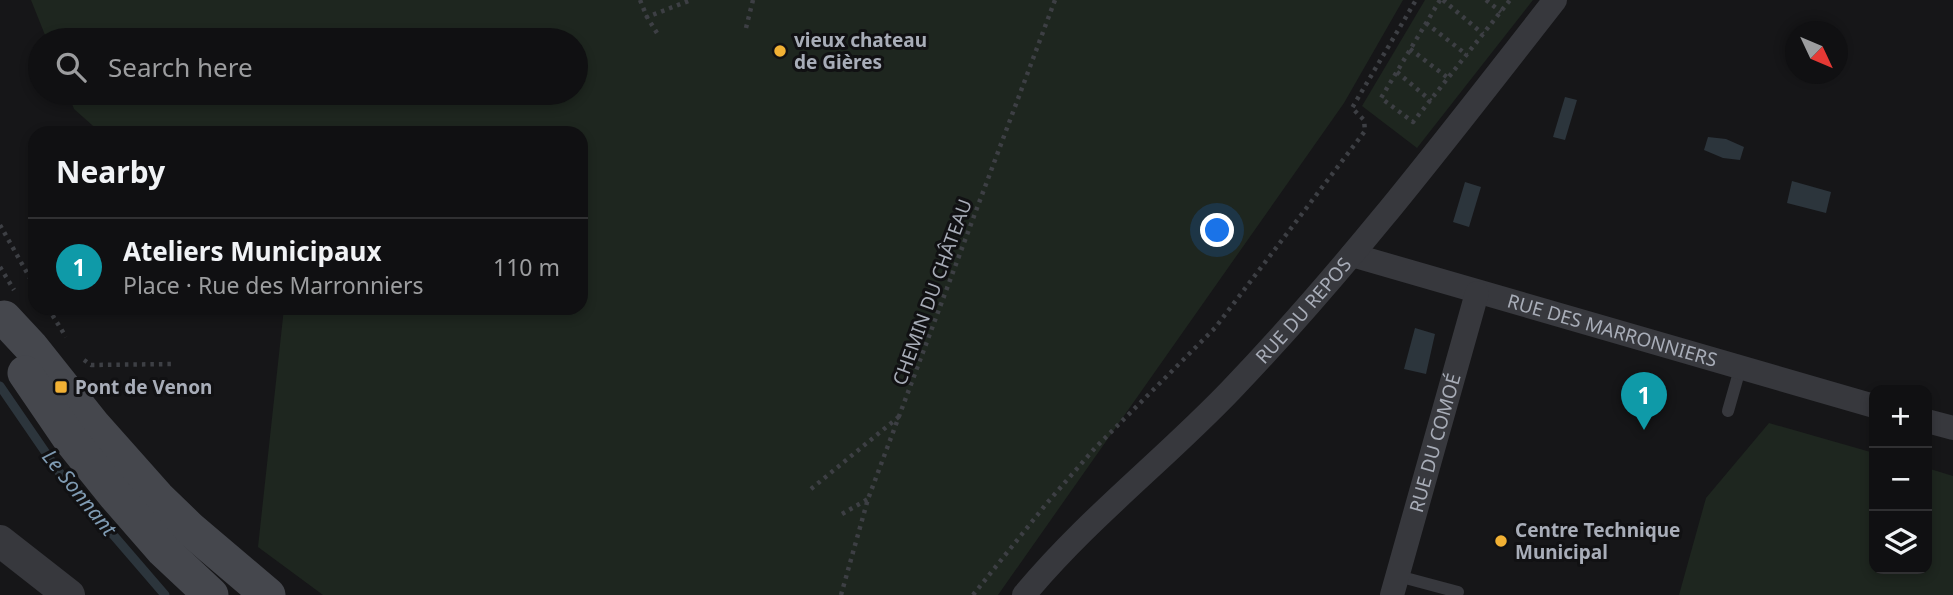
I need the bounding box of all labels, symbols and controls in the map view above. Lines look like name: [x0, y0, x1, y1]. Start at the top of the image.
north arrow: [1785, 21, 1848, 84]
place label: vieux chateau de Gières: [794, 27, 927, 75]
search box: [28, 28, 588, 105]
marker: vieux chateau de Gières: [772, 43, 788, 59]
icon: search: [52, 48, 90, 86]
text: Search here: [108, 49, 253, 85]
text: Nearby: [56, 151, 165, 192]
street label: CHEMIN DU CHÂTEAU: [886, 195, 978, 389]
your location: [1200, 213, 1234, 247]
text: Ateliers Municipaux: [123, 233, 382, 269]
text: 1: [72, 251, 86, 283]
text: 110 m: [493, 251, 560, 283]
street label: RUE DU REPOS: [1250, 252, 1357, 369]
text: Place · Rue des Marronniers: [123, 269, 424, 301]
street label: RUE DES MARRONNIERS: [1504, 288, 1720, 373]
street label: RUE DU COMOÉ: [1403, 371, 1467, 515]
pin: 1: [1621, 372, 1667, 430]
place label: Pont de Venon: [75, 374, 212, 400]
marker: Pont de Venon: [53, 379, 69, 395]
map controls: [1869, 385, 1932, 574]
button: +: [1869, 385, 1932, 448]
water label: Le Sonnant: [36, 443, 124, 542]
button: −: [1869, 448, 1932, 511]
button: layers: [1869, 511, 1932, 574]
place label: Centre Technique Municipal: [1515, 517, 1680, 565]
marker: Centre Technique Municipal: [1493, 533, 1509, 549]

